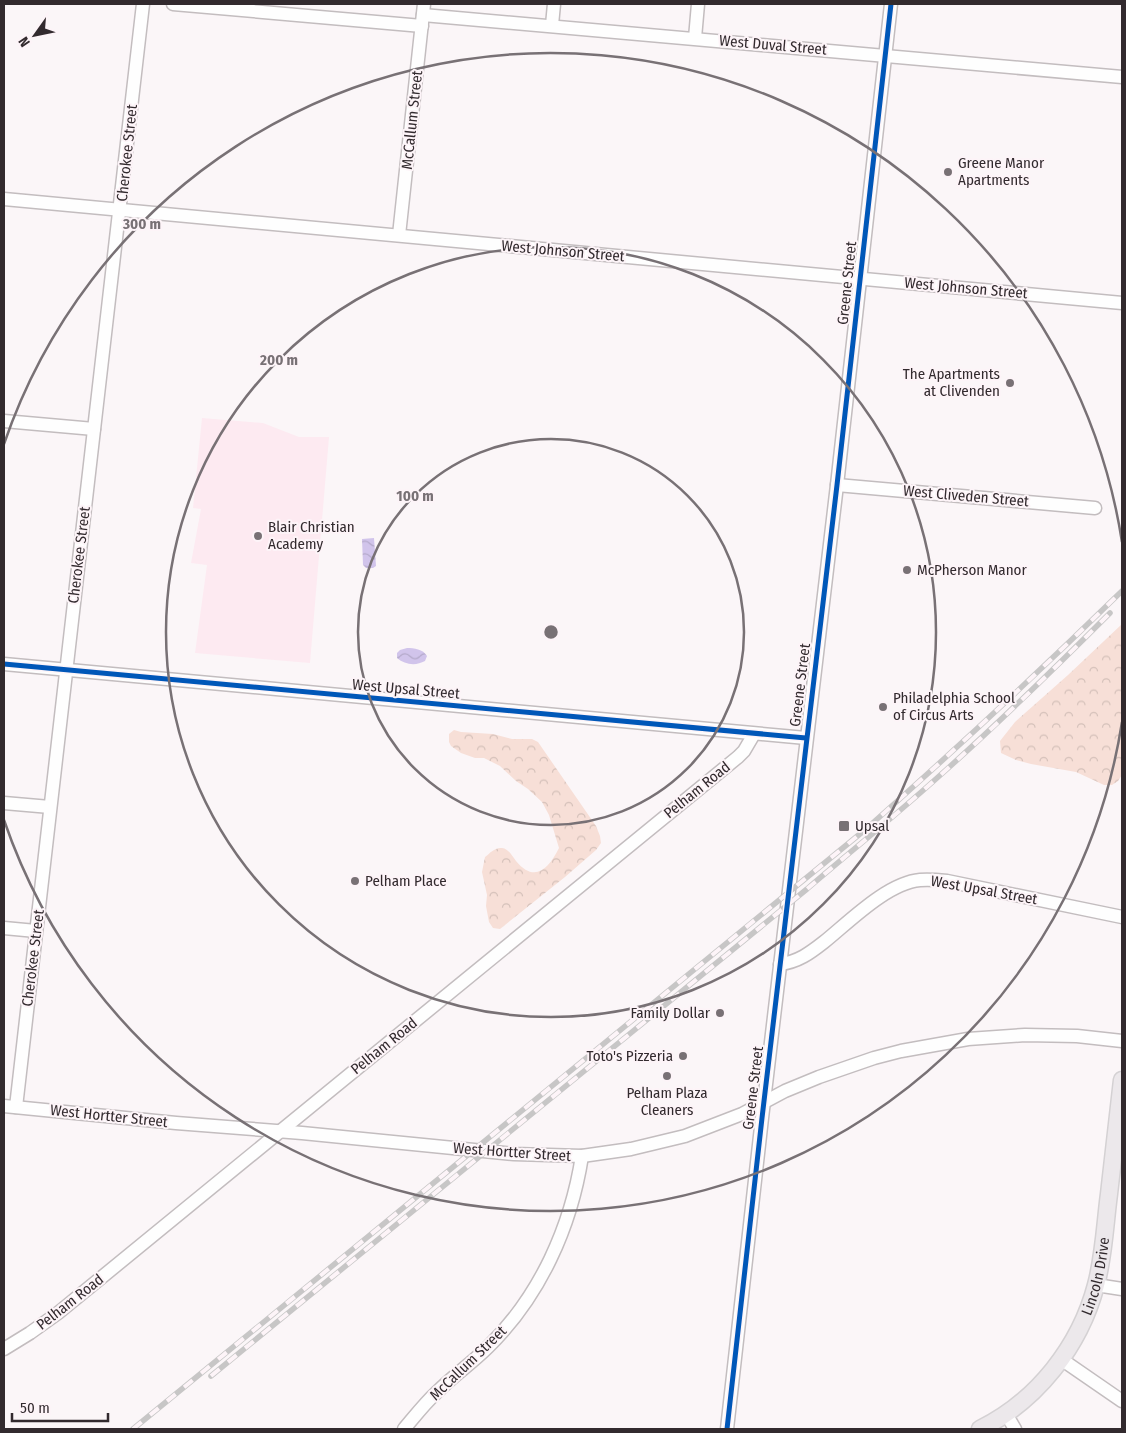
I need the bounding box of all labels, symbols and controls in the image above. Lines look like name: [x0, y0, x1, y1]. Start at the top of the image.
north arrow: [10, 10, 60, 60]
street label: West Duval Street: [718, 31, 828, 59]
text: N: [15, 34, 34, 50]
street label: McCallum Street: [398, 70, 426, 170]
street label: Cherokee Street: [113, 103, 141, 202]
place label: Greene Manor Apartments: [958, 154, 1045, 189]
marker: Greene Manor Apartments: [942, 166, 954, 178]
text: 300 m: [122, 215, 161, 233]
street label: West Johnson Street: [501, 237, 626, 265]
street label: Greene Street: [834, 240, 860, 326]
street label: West Johnson Street: [904, 274, 1029, 302]
text: 200 m: [259, 351, 298, 369]
place label: The Apartments at Clivenden: [903, 365, 1000, 400]
marker: The Apartments at Clivenden: [1004, 377, 1016, 389]
street label: West Cliveden Street: [902, 482, 1030, 510]
text: 100 m: [396, 487, 434, 505]
street label: Cherokee Street: [64, 505, 94, 605]
place label: Blair Christian Academy: [268, 518, 355, 553]
marker: Blair Christian Academy: [252, 530, 264, 542]
place label: McPherson Manor: [917, 561, 1028, 579]
marker: McPherson Manor: [901, 564, 913, 576]
centre of rings: [542, 623, 560, 641]
street label: Greene Street: [786, 642, 814, 728]
street label: West Upsal Street: [351, 675, 461, 703]
place label: Philadelphia School of Circus Arts: [893, 689, 1015, 724]
marker: Philadelphia School of Circus Arts: [877, 701, 889, 713]
street label: Pelham Road: [660, 758, 734, 822]
place label: Upsal: [855, 817, 889, 835]
marker: Upsal: [837, 819, 851, 833]
place label: Pelham Place: [365, 872, 447, 890]
street label: West Upsal Street: [929, 872, 1039, 908]
marker: Pelham Place: [349, 875, 361, 887]
street label: Cherokee Street: [18, 908, 48, 1008]
place label: Family Dollar: [631, 1004, 711, 1022]
marker: Family Dollar: [714, 1007, 726, 1019]
street label: Pelham Road: [347, 1014, 421, 1078]
street label: Greene Street: [739, 1045, 767, 1131]
place label: Toto's Pizzeria: [587, 1047, 673, 1065]
marker: Toto's Pizzeria: [677, 1050, 689, 1062]
marker: Pelham Plaza Cleaners: [661, 1070, 673, 1082]
place label: Pelham Plaza Cleaners: [626, 1084, 708, 1119]
street label: West Hortter Street: [49, 1101, 169, 1131]
street label: West Hortter Street: [452, 1139, 572, 1165]
street label: Lincoln Drive: [1078, 1236, 1113, 1318]
street label: Pelham Road: [33, 1270, 107, 1334]
street label: McCallum Street: [426, 1322, 510, 1404]
scale bar: [12, 1390, 109, 1422]
text: 50 m: [20, 1399, 50, 1417]

